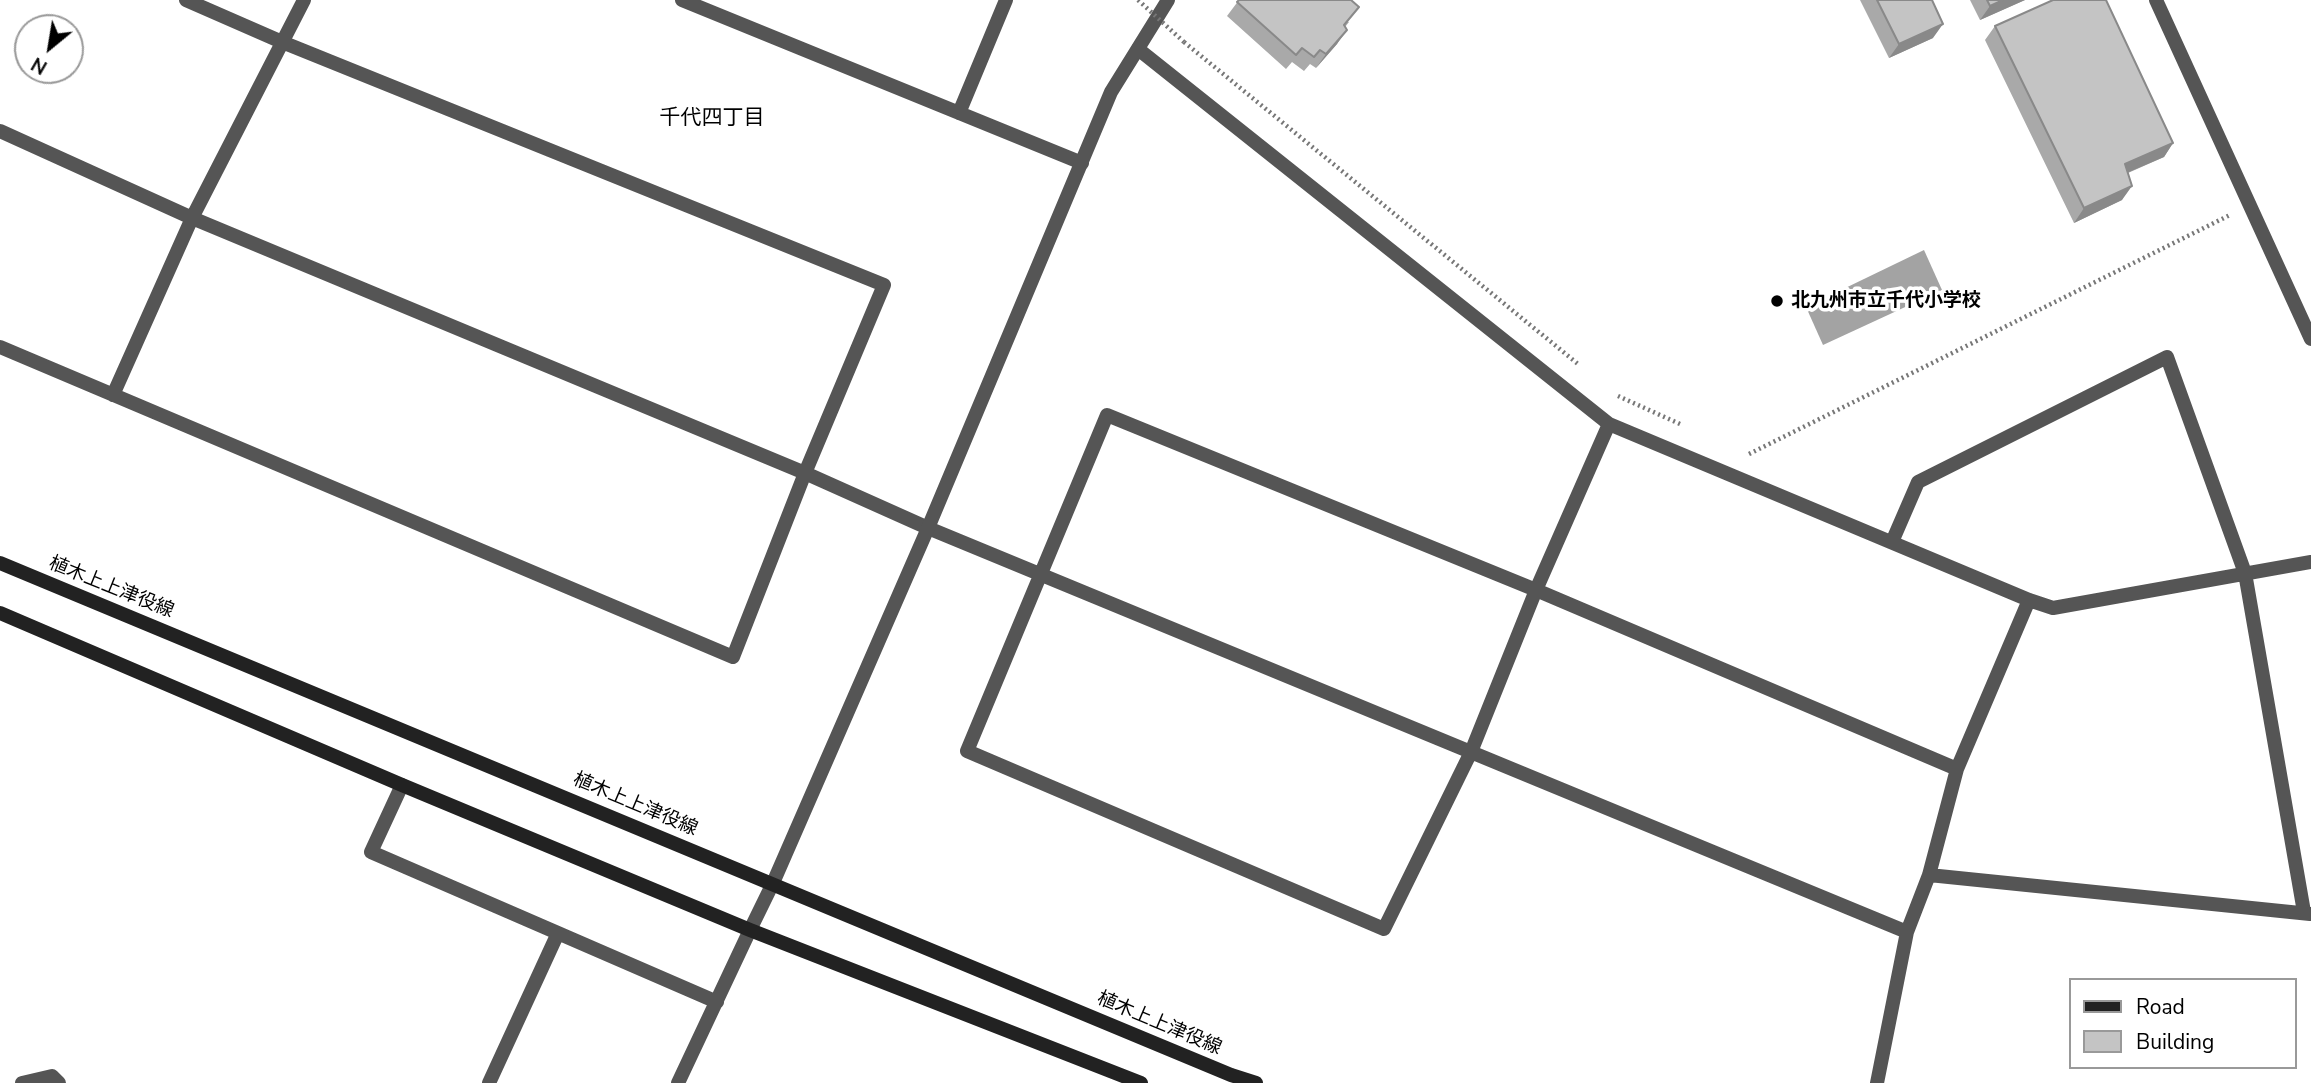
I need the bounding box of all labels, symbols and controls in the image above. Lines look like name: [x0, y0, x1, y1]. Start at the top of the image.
north arrow: [14, 14, 84, 84]
text: N: [27, 51, 52, 80]
district label: 千代四丁目: [660, 106, 764, 132]
place label: 北九州市立千代小学校: [1791, 290, 1981, 312]
marker: 北九州市立千代小学校: [1769, 293, 1785, 309]
street label: 植木上上津役線: [45, 553, 177, 623]
street label: 植木上上津役線: [569, 769, 701, 841]
legend: [2070, 978, 2297, 1069]
street label: 植木上上津役線: [1093, 988, 1225, 1060]
text: Road: [2136, 993, 2185, 1021]
text: Building: [2136, 1028, 2214, 1056]

